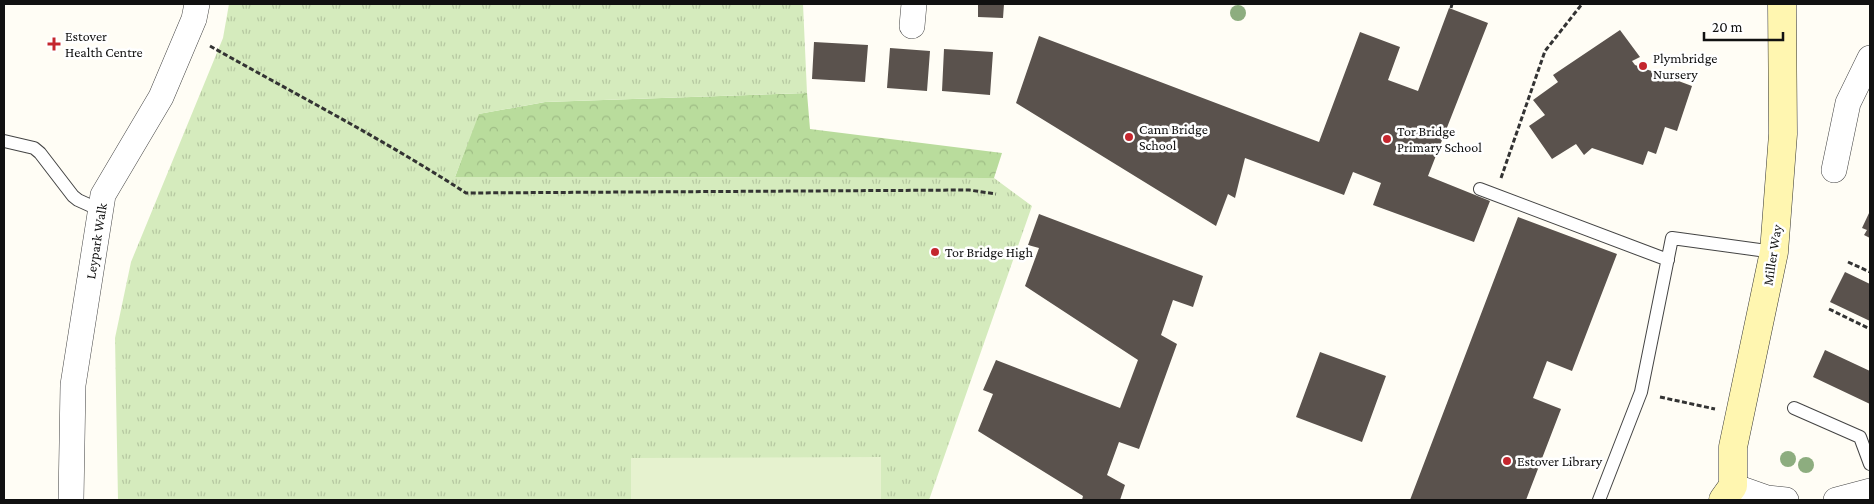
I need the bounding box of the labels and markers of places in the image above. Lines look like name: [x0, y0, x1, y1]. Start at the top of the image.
place label: Estover Health Centre: [65, 28, 143, 60]
marker: Estover Health Centre: [47, 37, 61, 51]
place label: Plymbridge Nursery: [1653, 50, 1718, 82]
marker: Plymbridge Nursery: [1637, 60, 1649, 72]
place label: Cann Bridge School: [1139, 121, 1208, 153]
place label: Tor Bridge Primary School: [1397, 123, 1482, 155]
marker: Cann Bridge School: [1123, 131, 1135, 143]
marker: Tor Bridge Primary School: [1381, 133, 1393, 145]
place label: Tor Bridge High: [945, 244, 1033, 260]
marker: Tor Bridge High: [929, 246, 941, 258]
place label: Estover Library: [1517, 453, 1603, 469]
marker: Estover Library: [1501, 455, 1513, 467]

